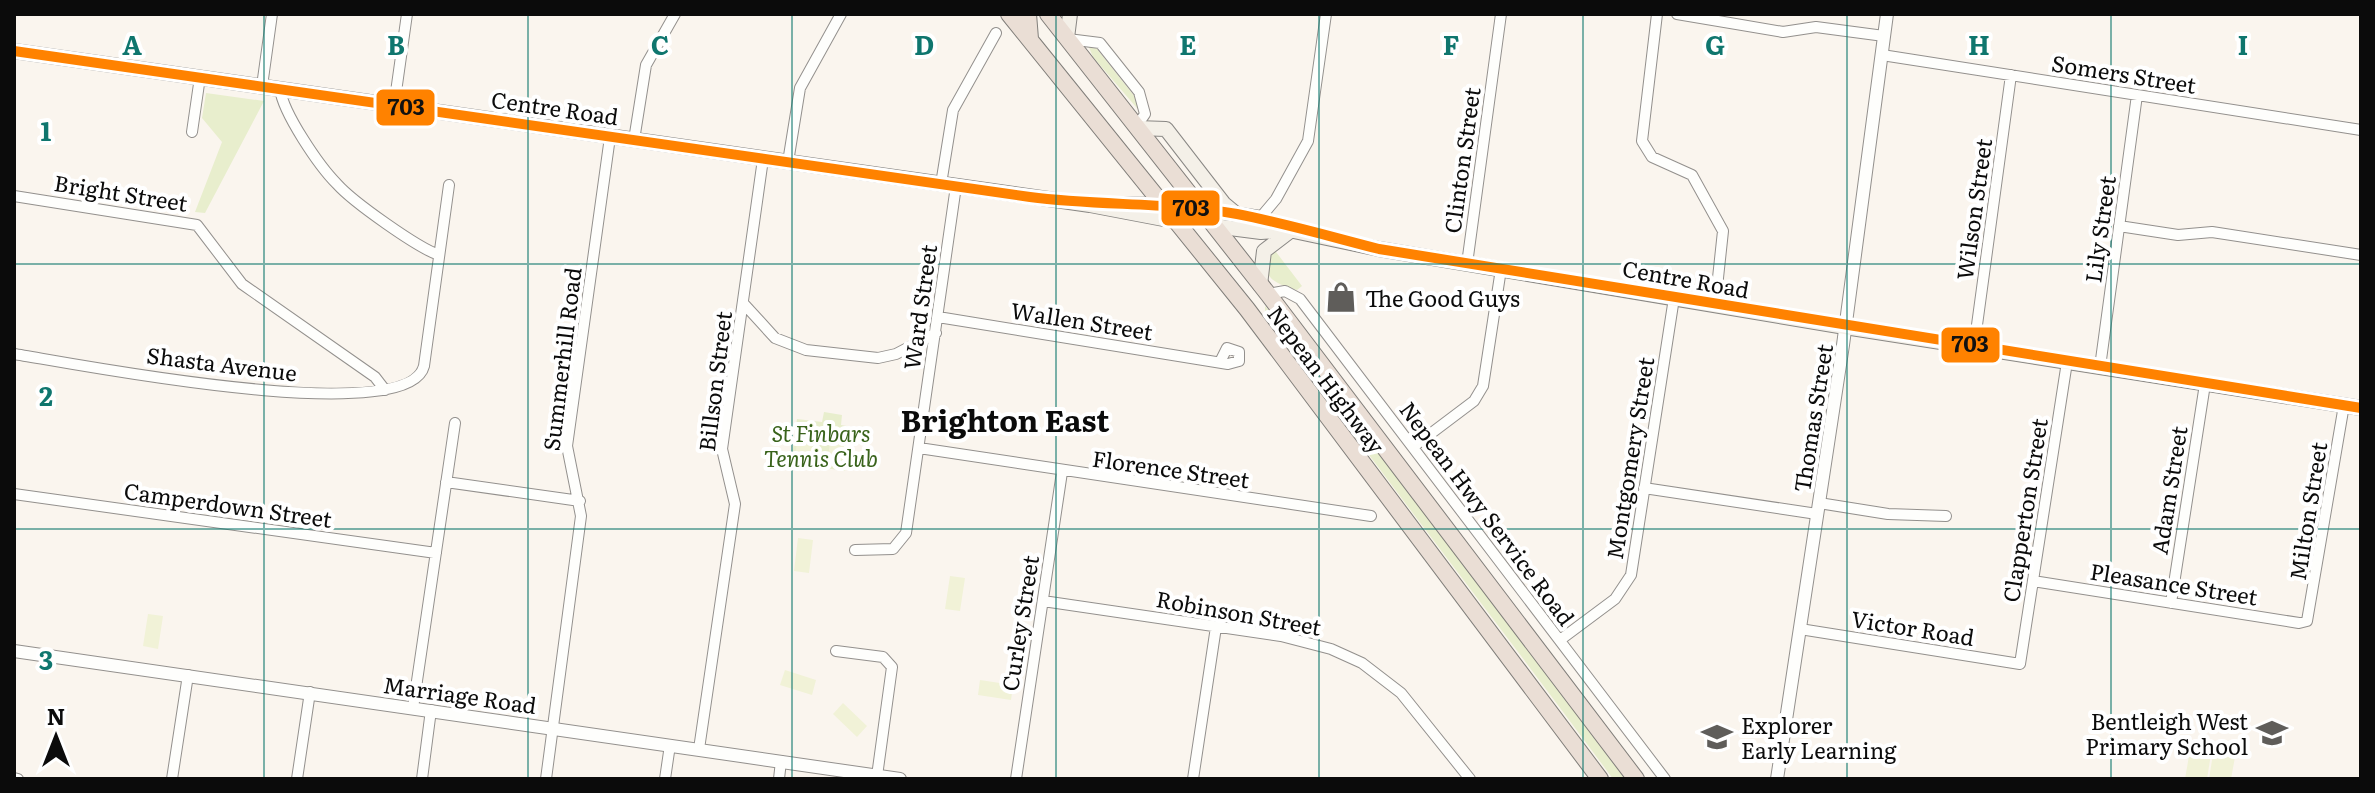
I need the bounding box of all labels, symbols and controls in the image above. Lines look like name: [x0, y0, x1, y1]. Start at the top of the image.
text: A: [122, 24, 142, 63]
text: B: [387, 24, 405, 63]
text: C: [651, 24, 669, 63]
text: D: [914, 24, 934, 63]
text: E: [1179, 24, 1197, 63]
text: F: [1443, 24, 1459, 63]
text: G: [1705, 24, 1725, 63]
text: H: [1968, 24, 1990, 63]
text: I: [2238, 24, 2248, 63]
street label: Somers Street: [2049, 45, 2199, 101]
street label: Centre Road: [489, 82, 621, 132]
street label: Clinton Street: [1434, 85, 1488, 235]
line badge: 703: [375, 88, 436, 127]
text: 703: [387, 89, 425, 122]
text: 1: [41, 110, 52, 149]
street label: Wilson Street: [1947, 136, 1999, 282]
street label: Bright Street: [52, 165, 190, 219]
street label: Lily Street: [2075, 173, 2123, 285]
line badge: 703: [1160, 189, 1221, 227]
text: 703: [1172, 190, 1210, 223]
street label: Ward Street: [894, 242, 944, 372]
street label: Centre Road: [1620, 251, 1752, 305]
street label: Summerhill Road: [533, 265, 589, 453]
shop icon: The Good Guys: [1324, 280, 1358, 314]
place label: The Good Guys: [1365, 281, 1520, 314]
street label: Wallen Street: [1009, 293, 1155, 348]
street label: Nepean Highway: [1260, 298, 1394, 460]
street label: Billson Street: [689, 309, 739, 453]
line badge: 703: [1940, 326, 2001, 364]
text: 703: [1951, 326, 1989, 359]
street label: Shasta Avenue: [145, 337, 299, 389]
street label: Thomas Street: [1784, 341, 1840, 495]
street label: Montgomery Street: [1597, 354, 1661, 562]
text: 2: [39, 375, 53, 414]
street label: Nepean Hwy Service Road: [1393, 394, 1583, 632]
district label: Brighton East: [901, 397, 1110, 441]
street label: Clapperton Street: [1993, 415, 2055, 604]
park label: St Finbars Tennis Club: [764, 416, 878, 474]
street label: Adam Street: [2142, 423, 2194, 557]
street label: Milton Street: [2280, 439, 2334, 583]
street label: Florence Street: [1090, 441, 1252, 495]
street label: Camperdown Street: [122, 473, 334, 535]
street label: Curley Street: [992, 553, 1046, 693]
street label: Pleasance Street: [2088, 553, 2260, 613]
street label: Robinson Street: [1154, 581, 1324, 643]
street label: Victor Road: [1849, 601, 1977, 653]
text: 3: [39, 639, 53, 678]
street label: Marriage Road: [381, 667, 539, 721]
north arrow: [16, 697, 96, 777]
text: N: [47, 699, 65, 732]
place label: Bentleigh West Primary School: [2085, 704, 2248, 762]
place label: Explorer Early Learning: [1741, 708, 1897, 766]
school or university icon: Bentleigh West Primary School: [2255, 716, 2289, 750]
school or university icon: Explorer Early Learning: [1700, 720, 1734, 754]

